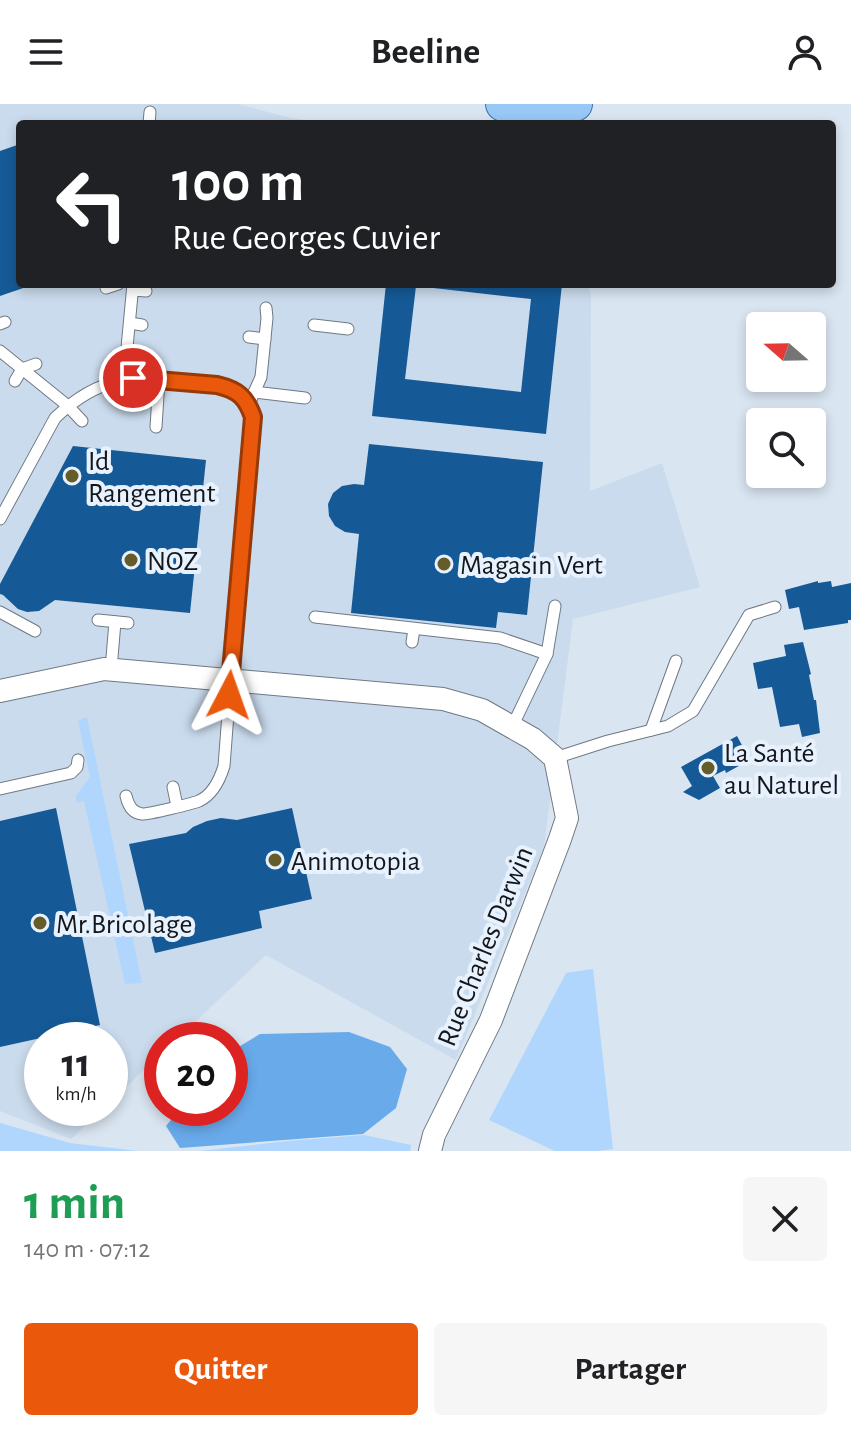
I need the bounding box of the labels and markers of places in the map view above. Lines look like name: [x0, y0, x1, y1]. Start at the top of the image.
pin: [99, 344, 167, 412]
place label: Id Rangement: [88, 448, 215, 508]
marker: Id Rangement: [63, 467, 81, 485]
place label: NOZ: [147, 548, 198, 576]
marker: NOZ: [122, 551, 140, 569]
place label: Magasin Vert: [460, 552, 603, 580]
marker: Magasin Vert: [435, 555, 453, 573]
place label: La Santé au Naturel: [724, 740, 839, 800]
marker: La Santé au Naturel: [699, 759, 717, 777]
place label: Animotopia: [291, 848, 421, 876]
marker: Animotopia: [266, 851, 284, 869]
place label: Mr.Bricolage: [56, 911, 192, 939]
marker: Mr.Bricolage: [31, 914, 49, 932]

